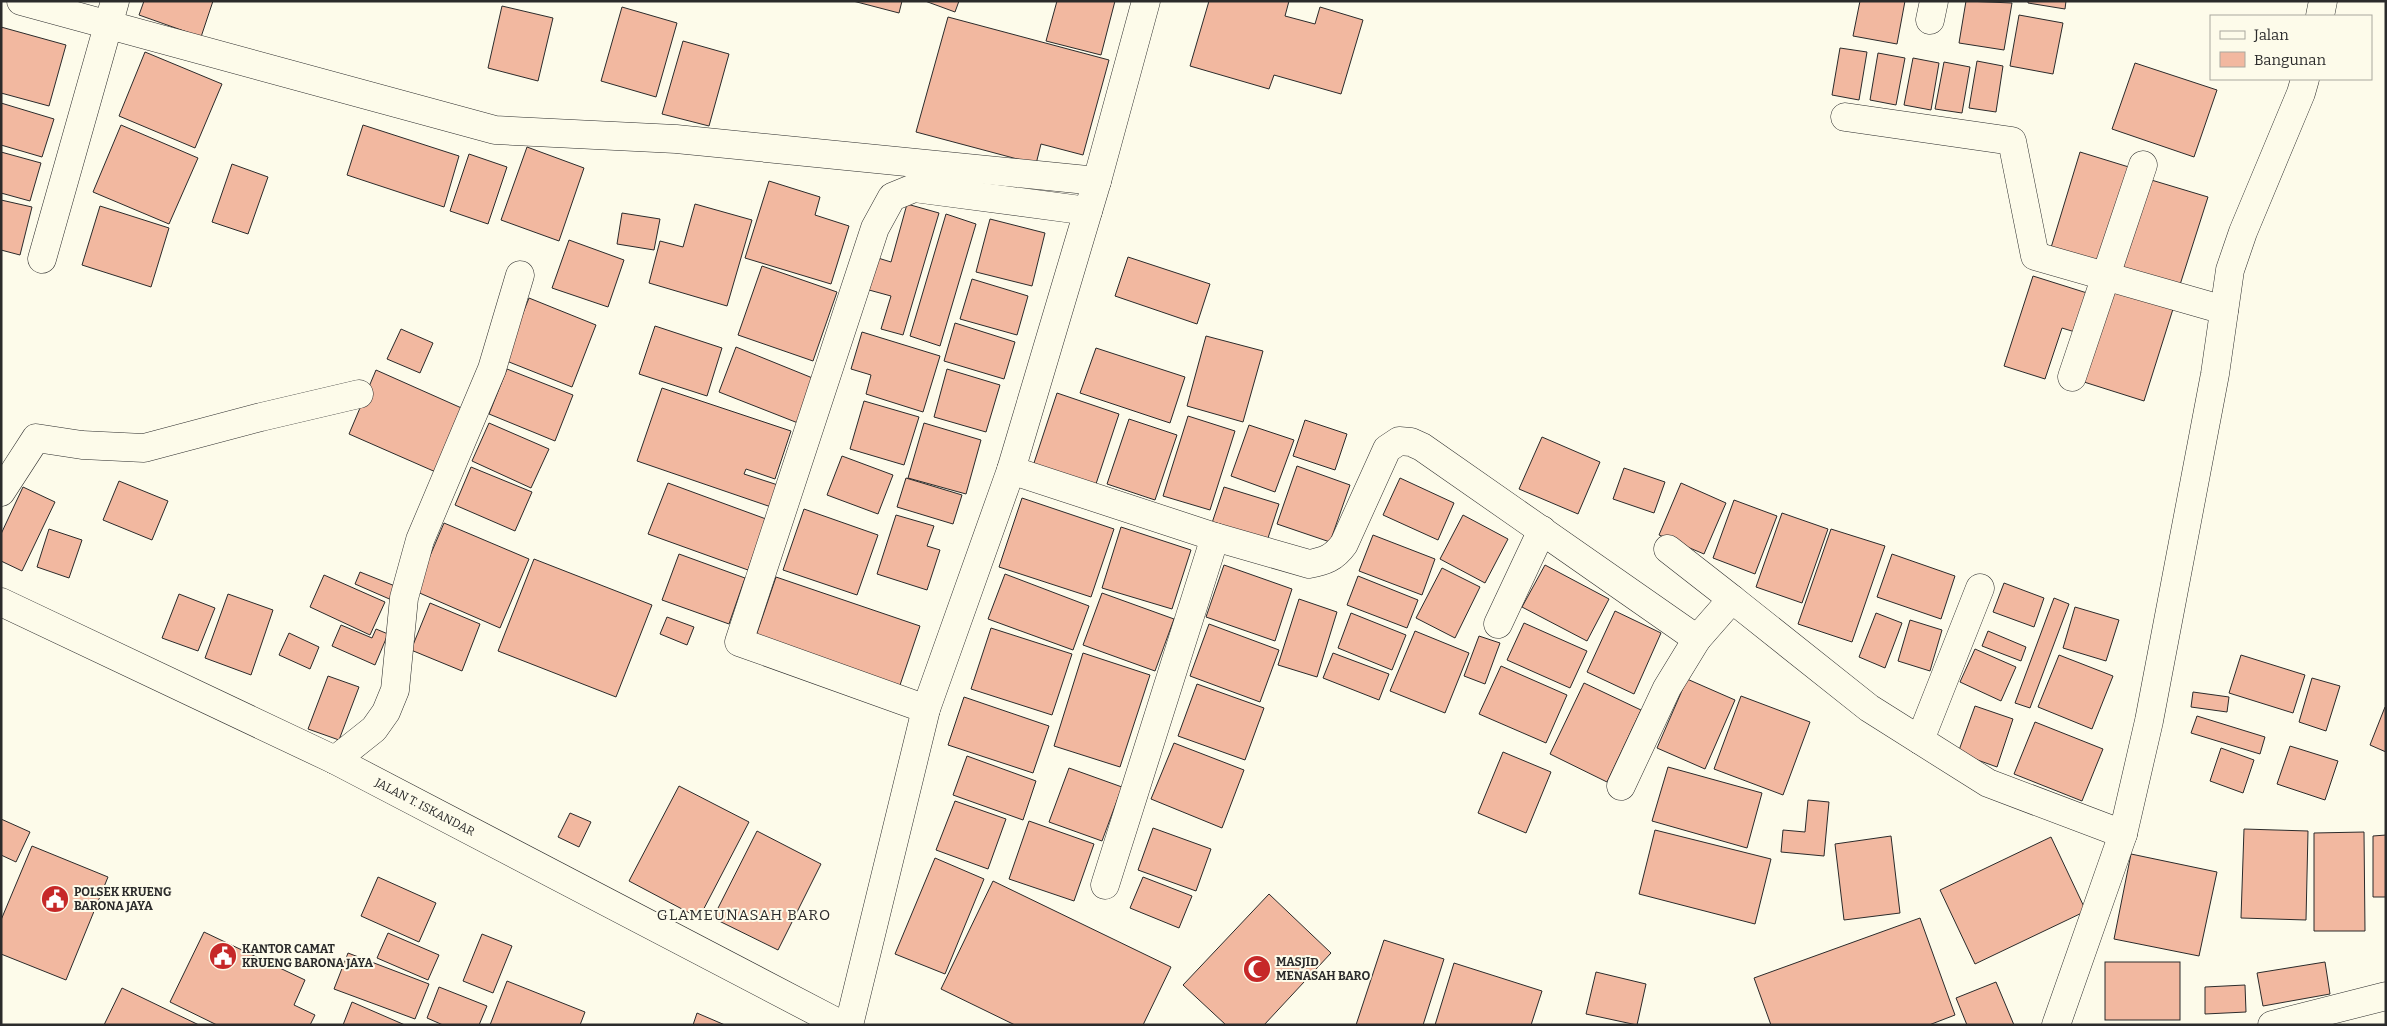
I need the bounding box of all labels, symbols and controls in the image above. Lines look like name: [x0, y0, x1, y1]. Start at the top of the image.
legend: [2210, 15, 2372, 80]
text: Jalan: [2253, 26, 2289, 44]
text: Bangunan: [2254, 51, 2326, 69]
street label: JALAN T. ISKANDAR: [372, 775, 477, 839]
public building icon: POLSEK KRUENG BARONA JAYA: [40, 884, 70, 914]
place label: POLSEK KRUENG BARONA JAYA: [74, 885, 172, 913]
district label: GLAMEUNASAH BARO: [657, 906, 831, 924]
public building icon: KANTOR CAMAT KRUENG BARONA JAYA: [208, 941, 238, 971]
place label: KANTOR CAMAT KRUENG BARONA JAYA: [242, 942, 373, 970]
mosque icon: MASJID MENASAH BARO: [1242, 954, 1272, 984]
place label: MASJID MENASAH BARO: [1276, 955, 1370, 983]

